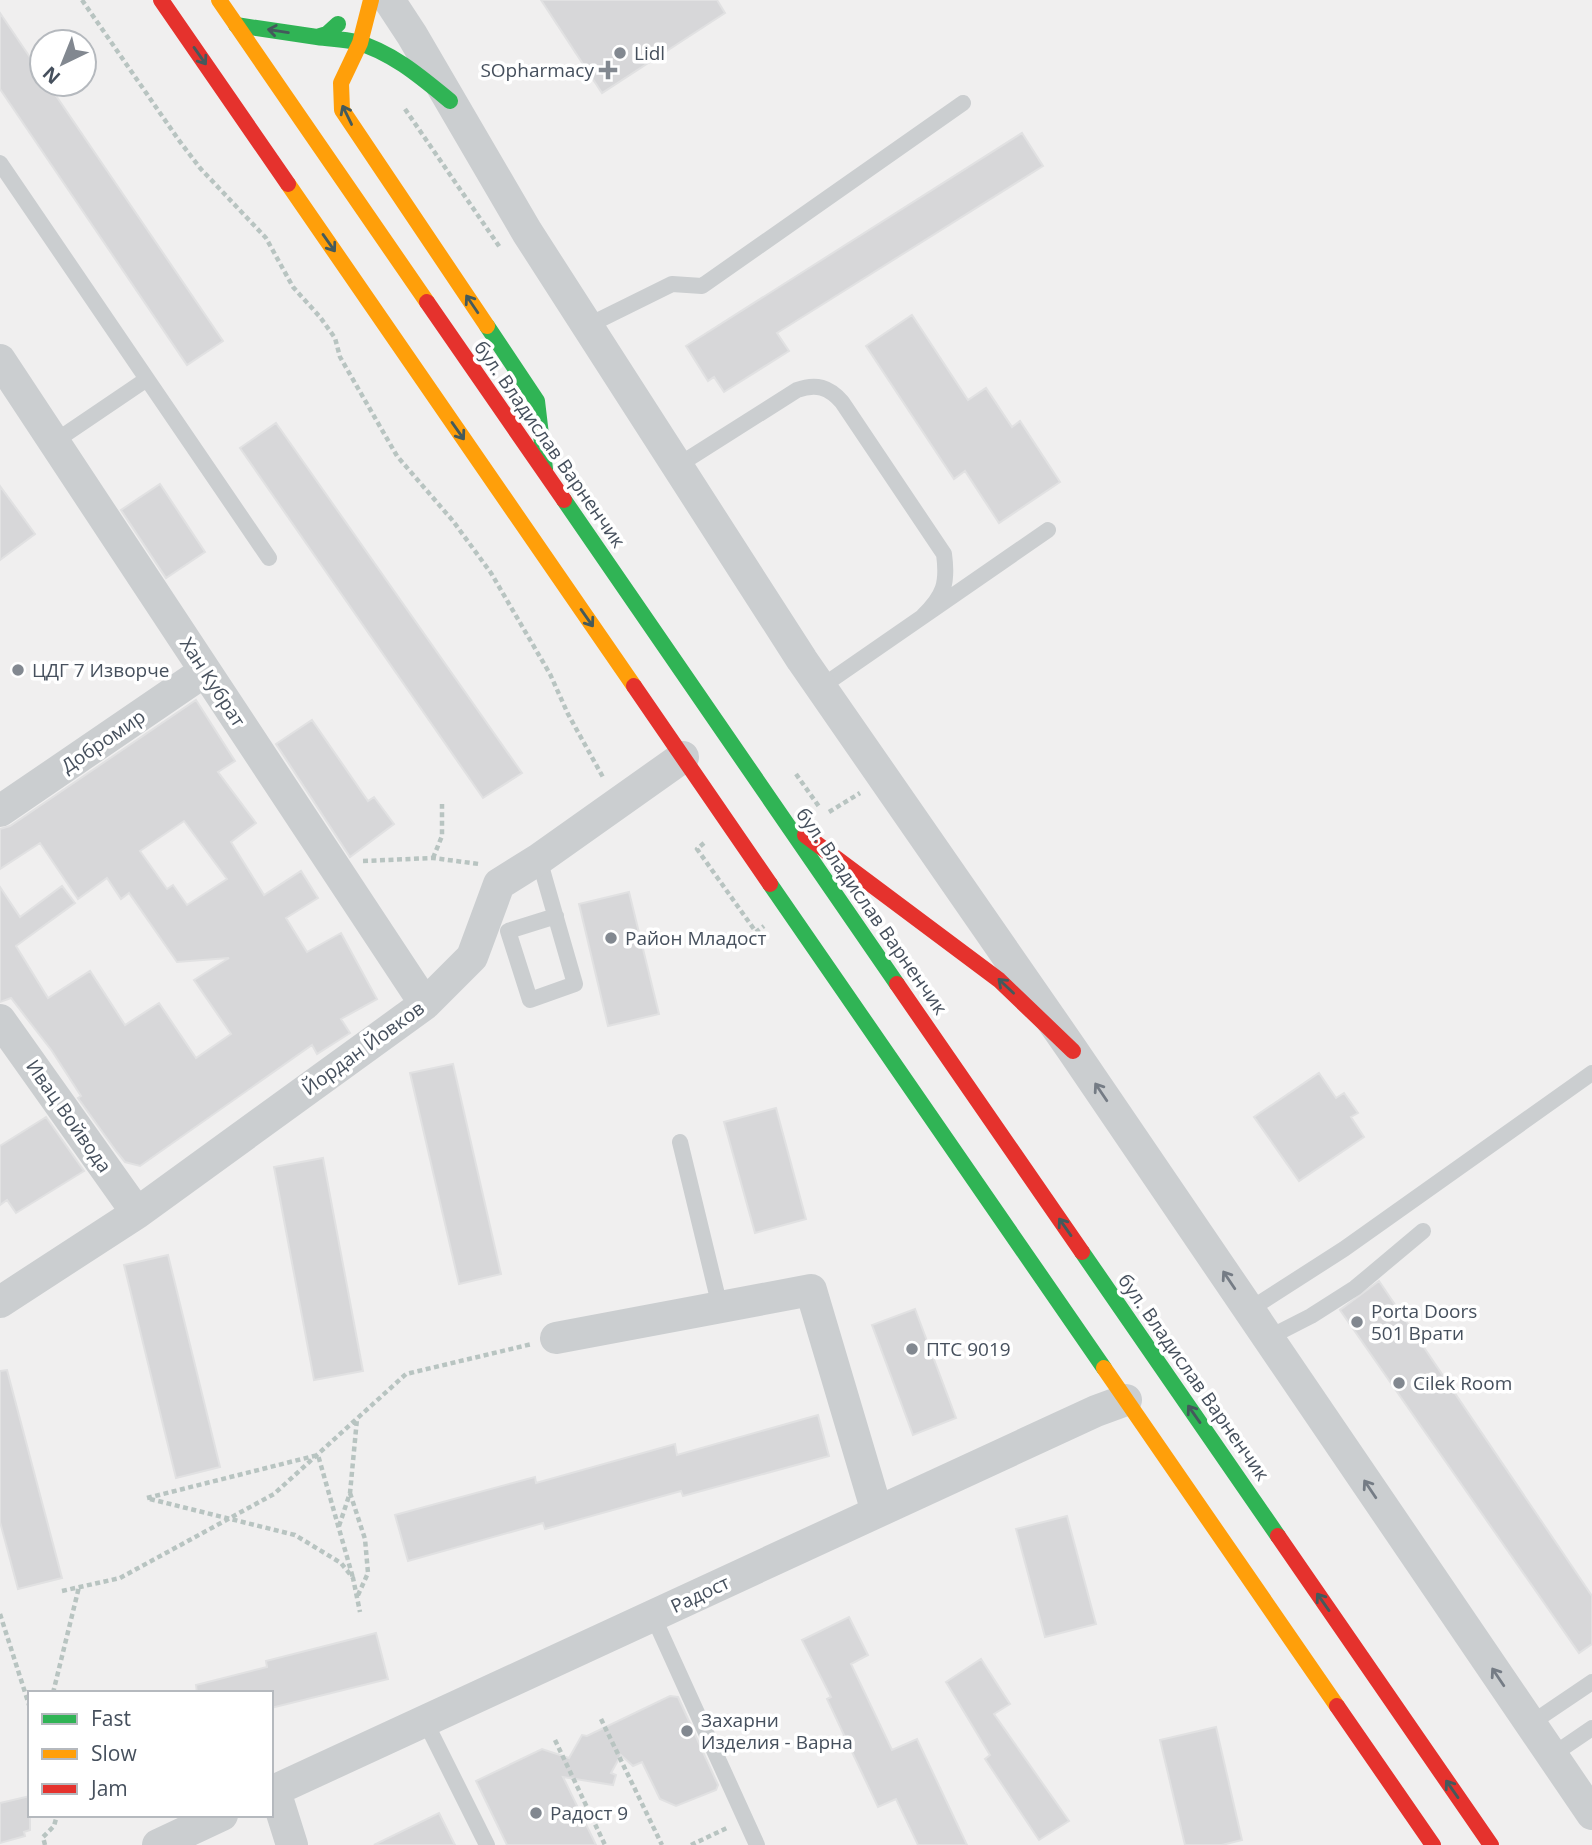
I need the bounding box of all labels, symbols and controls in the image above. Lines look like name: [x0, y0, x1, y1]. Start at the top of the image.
one-way arrow: [267, 25, 290, 38]
north arrow: [28, 28, 98, 98]
place label: Lidl: [634, 40, 665, 66]
marker: Lidl: [612, 45, 628, 61]
one-way arrow: [193, 46, 207, 65]
place label: SOpharmacy: [480, 57, 594, 83]
text: N: [37, 61, 66, 90]
marker: SOpharmacy: [600, 62, 616, 78]
one-way arrow: [339, 105, 353, 125]
one-way arrow: [322, 233, 336, 253]
one-way arrow: [464, 295, 479, 314]
street label: бул. Владислав Варненчик: [468, 335, 632, 553]
one-way arrow: [451, 421, 465, 440]
one-way arrow: [580, 608, 594, 627]
street label: Хан Кубрат: [174, 632, 252, 732]
place label: ЦДГ 7 Изворче: [32, 657, 169, 683]
marker: ЦДГ 7 Изворче: [10, 662, 26, 678]
street label: Добромир: [56, 703, 150, 779]
street label: бул. Владислав Варненчик: [790, 802, 954, 1020]
place label: Район Младост: [625, 925, 766, 951]
marker: Район Младост: [603, 930, 619, 946]
one-way arrow: [998, 978, 1015, 995]
street label: Йордан Йовков: [297, 995, 429, 1101]
street label: Ивац Войвода: [20, 1054, 118, 1178]
one-way arrow: [1094, 1083, 1108, 1102]
one-way arrow: [1058, 1218, 1072, 1237]
street label: бул. Владислав Варненчик: [1112, 1268, 1276, 1486]
one-way arrow: [1221, 1271, 1236, 1290]
place label: Porta Doors 501 Врати: [1371, 1298, 1477, 1346]
marker: Porta Doors 501 Врати: [1349, 1314, 1365, 1330]
place label: ПТС 9019: [926, 1336, 1011, 1362]
marker: ПТС 9019: [904, 1341, 920, 1357]
place label: Cilek Room: [1413, 1370, 1512, 1396]
marker: Cilek Room: [1391, 1375, 1407, 1391]
one-way arrow: [1187, 1405, 1201, 1424]
one-way arrow: [1363, 1480, 1377, 1499]
street label: Радост: [666, 1569, 734, 1619]
one-way arrow: [1316, 1592, 1330, 1612]
one-way arrow: [1491, 1668, 1505, 1687]
legend: [28, 1691, 273, 1817]
text: Fast: [91, 1704, 131, 1732]
place label: Захарни Изделия - Варна: [701, 1707, 853, 1755]
marker: Захарни Изделия - Варна: [679, 1723, 695, 1739]
text: Slow: [91, 1739, 137, 1767]
text: Jam: [89, 1774, 128, 1802]
one-way arrow: [1445, 1780, 1459, 1799]
place label: Радост 9: [550, 1800, 628, 1826]
marker: Радост 9: [528, 1805, 544, 1821]

